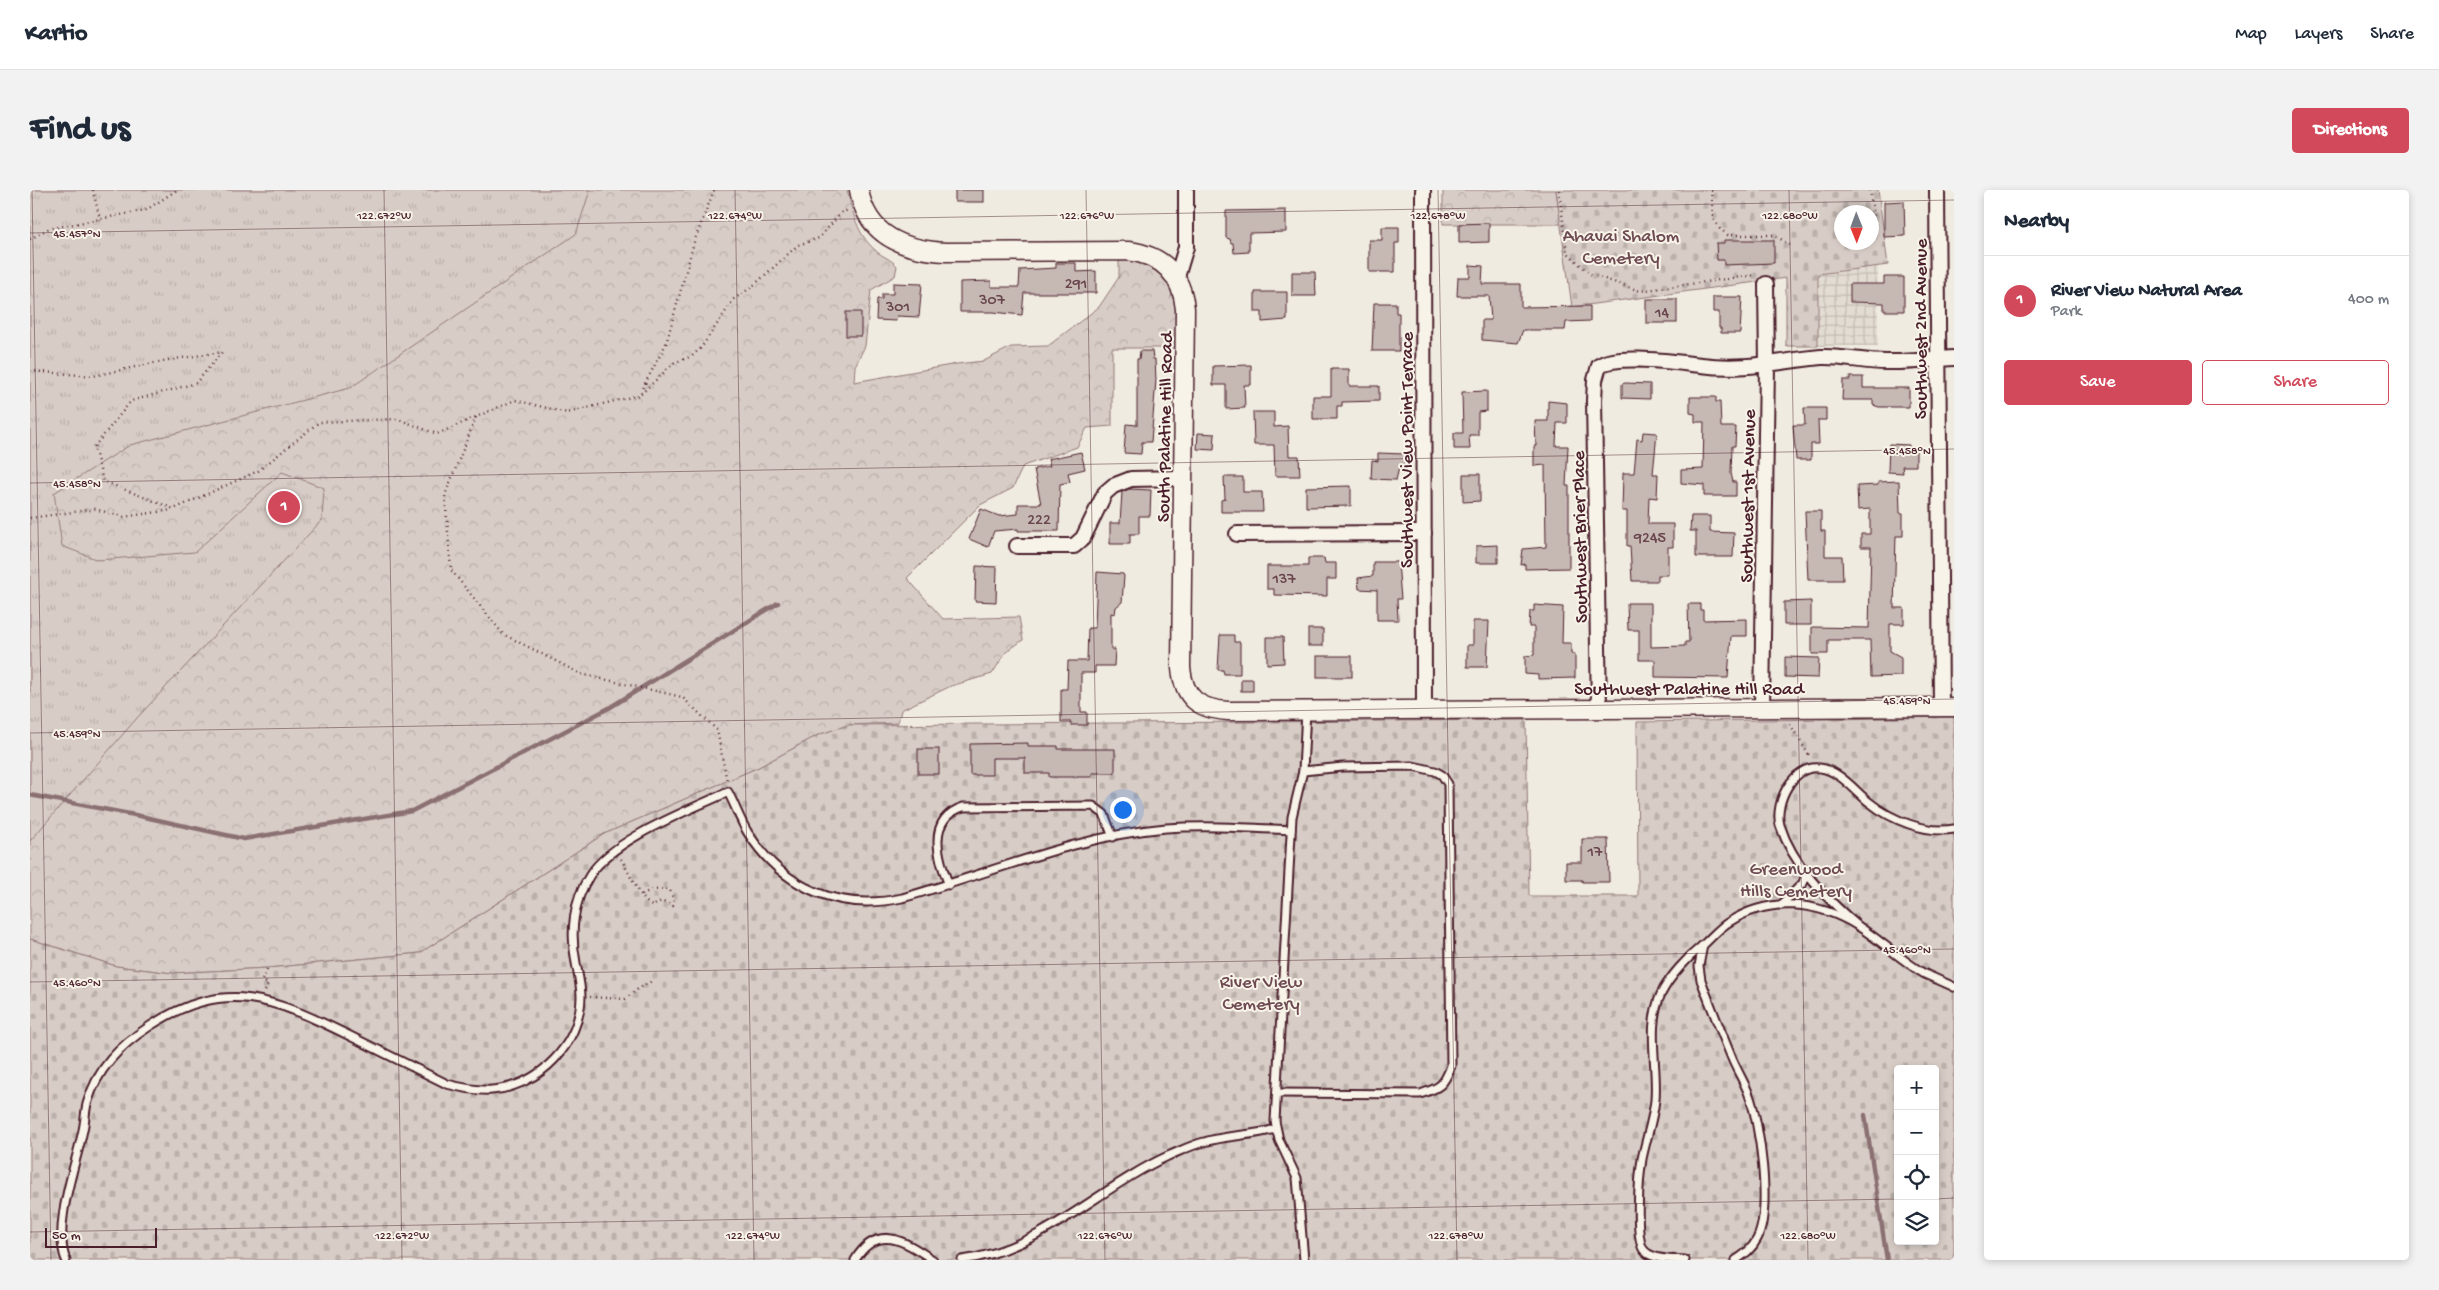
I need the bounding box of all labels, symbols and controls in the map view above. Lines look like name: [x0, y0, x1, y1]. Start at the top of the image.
text: Kartio: [25, 20, 88, 49]
text: Map: [2235, 24, 2267, 45]
text: Layers: [2295, 24, 2342, 45]
text: Share: [2370, 24, 2414, 45]
button: Directions: [2292, 108, 2409, 153]
text: Find us: [30, 110, 130, 151]
north arrow: [1834, 205, 1879, 250]
text: 122.672°W: [356, 210, 411, 224]
text: 122.674°W: [707, 210, 762, 224]
text: 122.676°W: [1059, 210, 1114, 224]
text: 122.678°W: [1410, 210, 1465, 224]
text: 122.680°W: [1761, 210, 1818, 224]
text: Nearby: [2004, 210, 2069, 235]
park label: Ahavai Shalom Cemetery: [1563, 226, 1680, 271]
text: 45.457°N: [53, 228, 101, 242]
street label: Southwest 2nd Avenue: [1911, 239, 1934, 419]
house number: 291: [1065, 276, 1087, 295]
text: River View Natural Area: [2051, 280, 2242, 303]
text: 1: [2017, 291, 2023, 310]
text: 400 m: [2348, 291, 2389, 310]
house number: 307: [978, 292, 1006, 311]
house number: 301: [885, 299, 910, 318]
text: Park: [2051, 303, 2082, 322]
house number: 14: [1654, 305, 1669, 324]
street label: South Palatine Hill Road: [1153, 330, 1180, 522]
street label: Southwest View Point Terrace: [1397, 332, 1420, 568]
button: Save: [2004, 360, 2192, 405]
button: Share: [2202, 360, 2389, 405]
street label: Southwest 1st Avenue: [1736, 409, 1763, 583]
text: 45.458°N: [1883, 445, 1931, 459]
street label: Southwest Brier Place: [1568, 450, 1595, 623]
text: 45.458°N: [53, 478, 101, 492]
pin: 1: [268, 488, 300, 526]
house number: 222: [1027, 512, 1051, 531]
house number: 9245: [1633, 530, 1666, 549]
house number: 137: [1271, 571, 1296, 590]
street label: Southwest Palatine Hill Road: [1574, 679, 1806, 702]
text: 45.459°N: [1884, 695, 1931, 709]
text: 45.459°N: [54, 728, 101, 742]
your location: [1110, 797, 1136, 823]
house number: 17: [1587, 844, 1603, 863]
park label: Greenwood Hills Cemetery: [1740, 859, 1853, 904]
text: 45.460°N: [1883, 944, 1931, 958]
park label: River View Cemetery: [1220, 972, 1303, 1017]
text: 45.460°N: [53, 977, 101, 991]
map controls: [1894, 1065, 1939, 1245]
button: +: [1894, 1065, 1939, 1110]
button: −: [1894, 1110, 1939, 1155]
button: locate: [1894, 1155, 1939, 1200]
button: layers: [1894, 1200, 1939, 1245]
scale bar: [45, 1225, 158, 1248]
text: 50 m: [52, 1228, 81, 1245]
text: 122.672°W: [374, 1230, 429, 1244]
text: 122.674°W: [725, 1230, 780, 1244]
text: 122.676°W: [1077, 1230, 1132, 1244]
text: 122.678°W: [1428, 1230, 1483, 1244]
text: 122.680°W: [1779, 1230, 1836, 1244]

